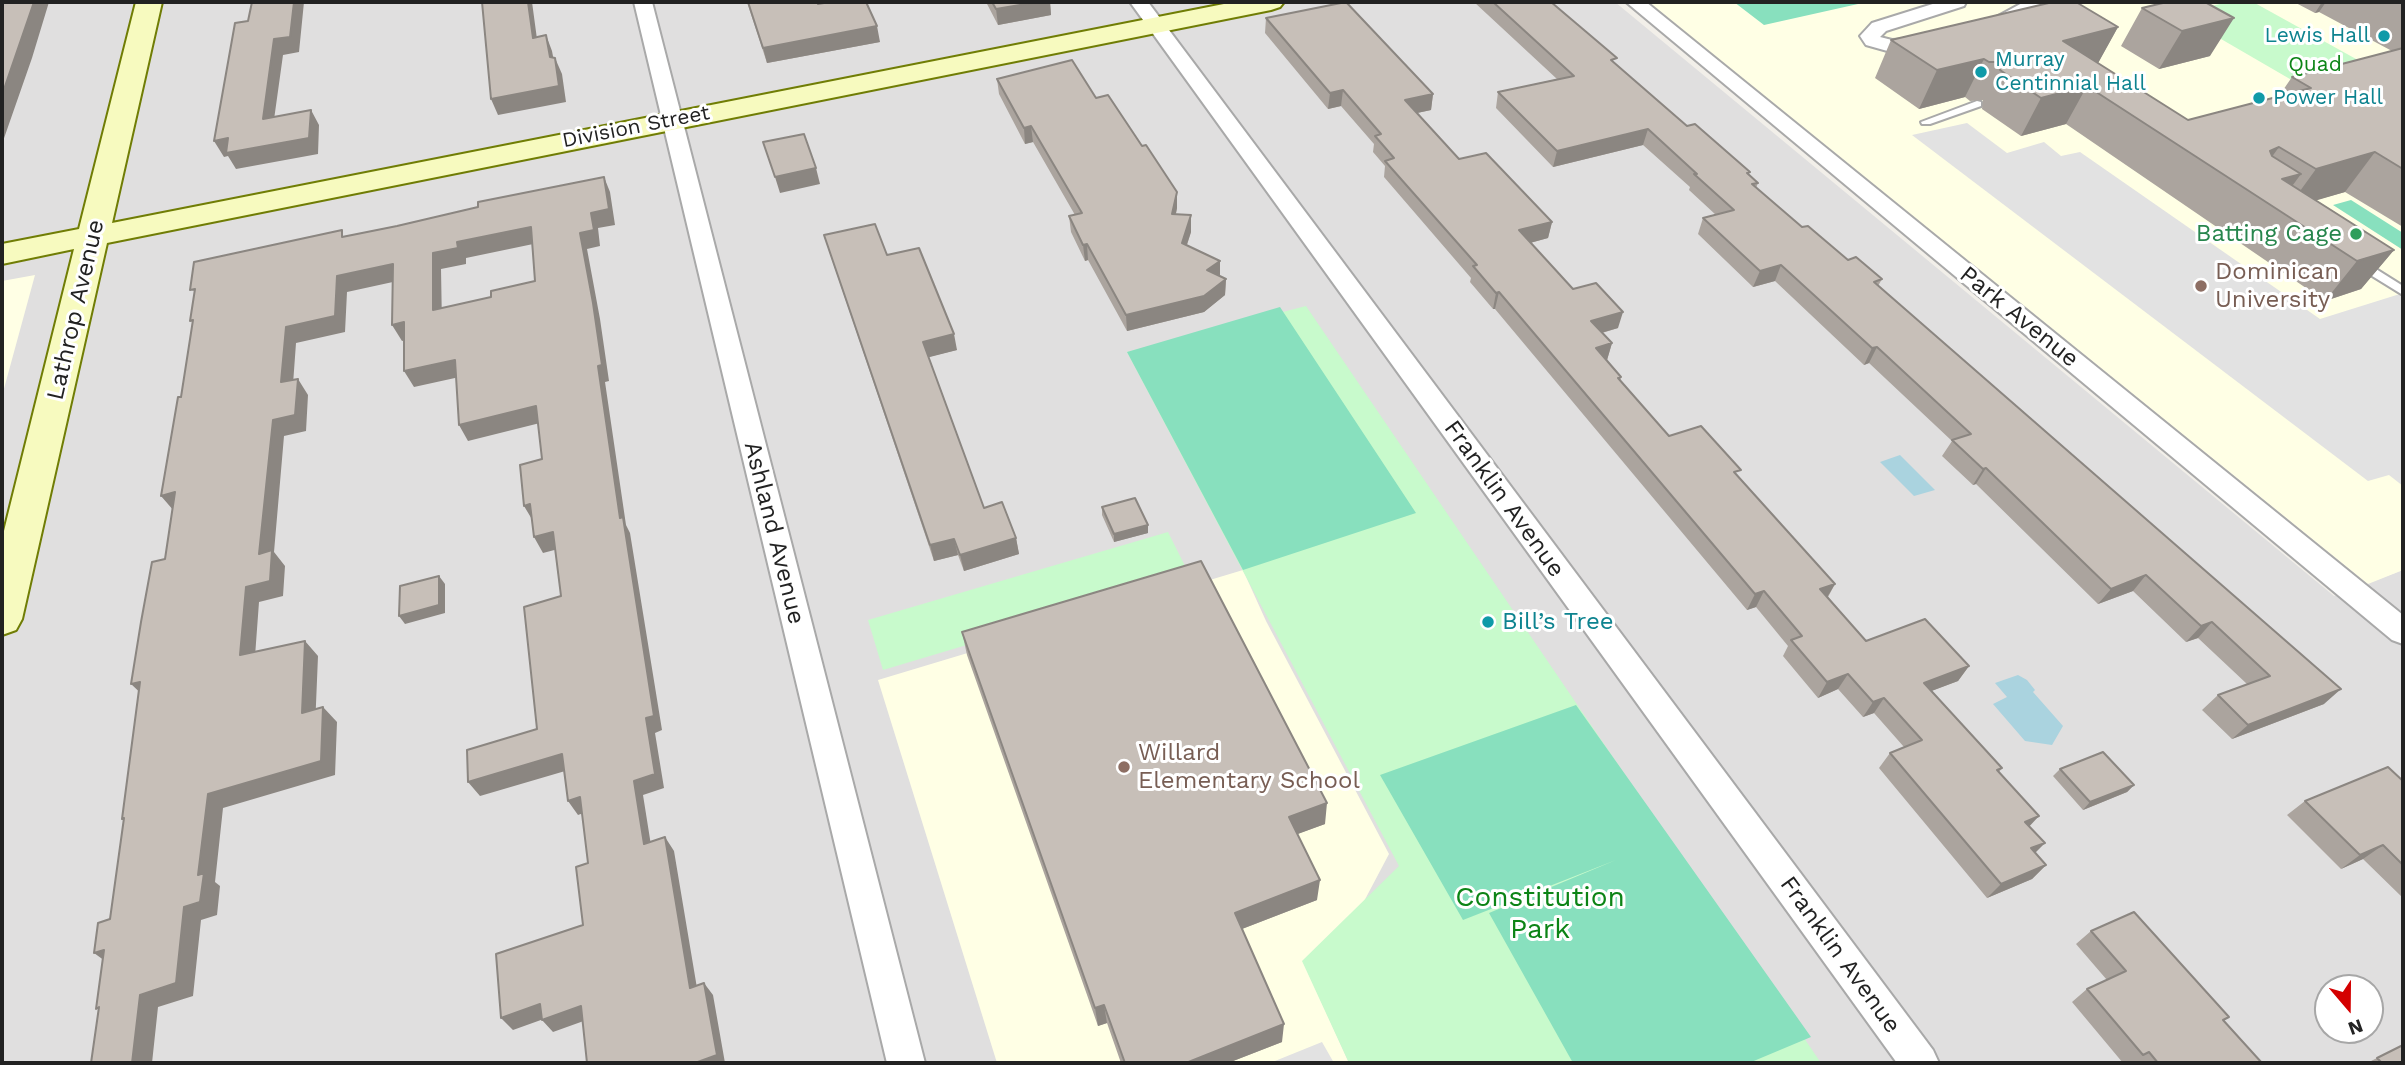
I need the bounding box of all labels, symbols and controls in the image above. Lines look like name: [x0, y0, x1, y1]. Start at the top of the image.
place label: Lewis Hall: [2264, 23, 2370, 49]
marker: Lewis Hall: [2376, 28, 2392, 44]
place label: Murray Centinnial Hall: [1995, 47, 2146, 97]
park label: Quad: [2288, 52, 2342, 78]
marker: Murray Centinnial Hall: [1973, 64, 1989, 80]
place label: Power Hall: [2273, 85, 2383, 111]
marker: Power Hall: [2251, 90, 2267, 106]
street label: Division Street: [560, 100, 712, 154]
street label: Lathrop Avenue: [41, 217, 111, 403]
place label: Batting Cage: [2196, 220, 2342, 248]
marker: Batting Cage: [2348, 226, 2364, 242]
place label: Dominican University: [2215, 258, 2339, 314]
street label: Park Avenue: [1954, 260, 2084, 374]
marker: Dominican University: [2193, 278, 2209, 294]
street label: Franklin Avenue: [1437, 415, 1571, 583]
street label: Ashland Avenue: [737, 439, 811, 627]
place label: Bill’s Tree: [1502, 608, 1614, 636]
marker: Bill’s Tree: [1480, 614, 1496, 630]
place label: Willard Elementary School: [1138, 739, 1360, 795]
marker: Willard Elementary School: [1116, 759, 1132, 775]
street label: Franklin Avenue: [1773, 871, 1907, 1039]
park label: Constitution Park: [1455, 881, 1625, 947]
north arrow: [2314, 974, 2384, 1044]
text: N: [2345, 1014, 2366, 1041]

